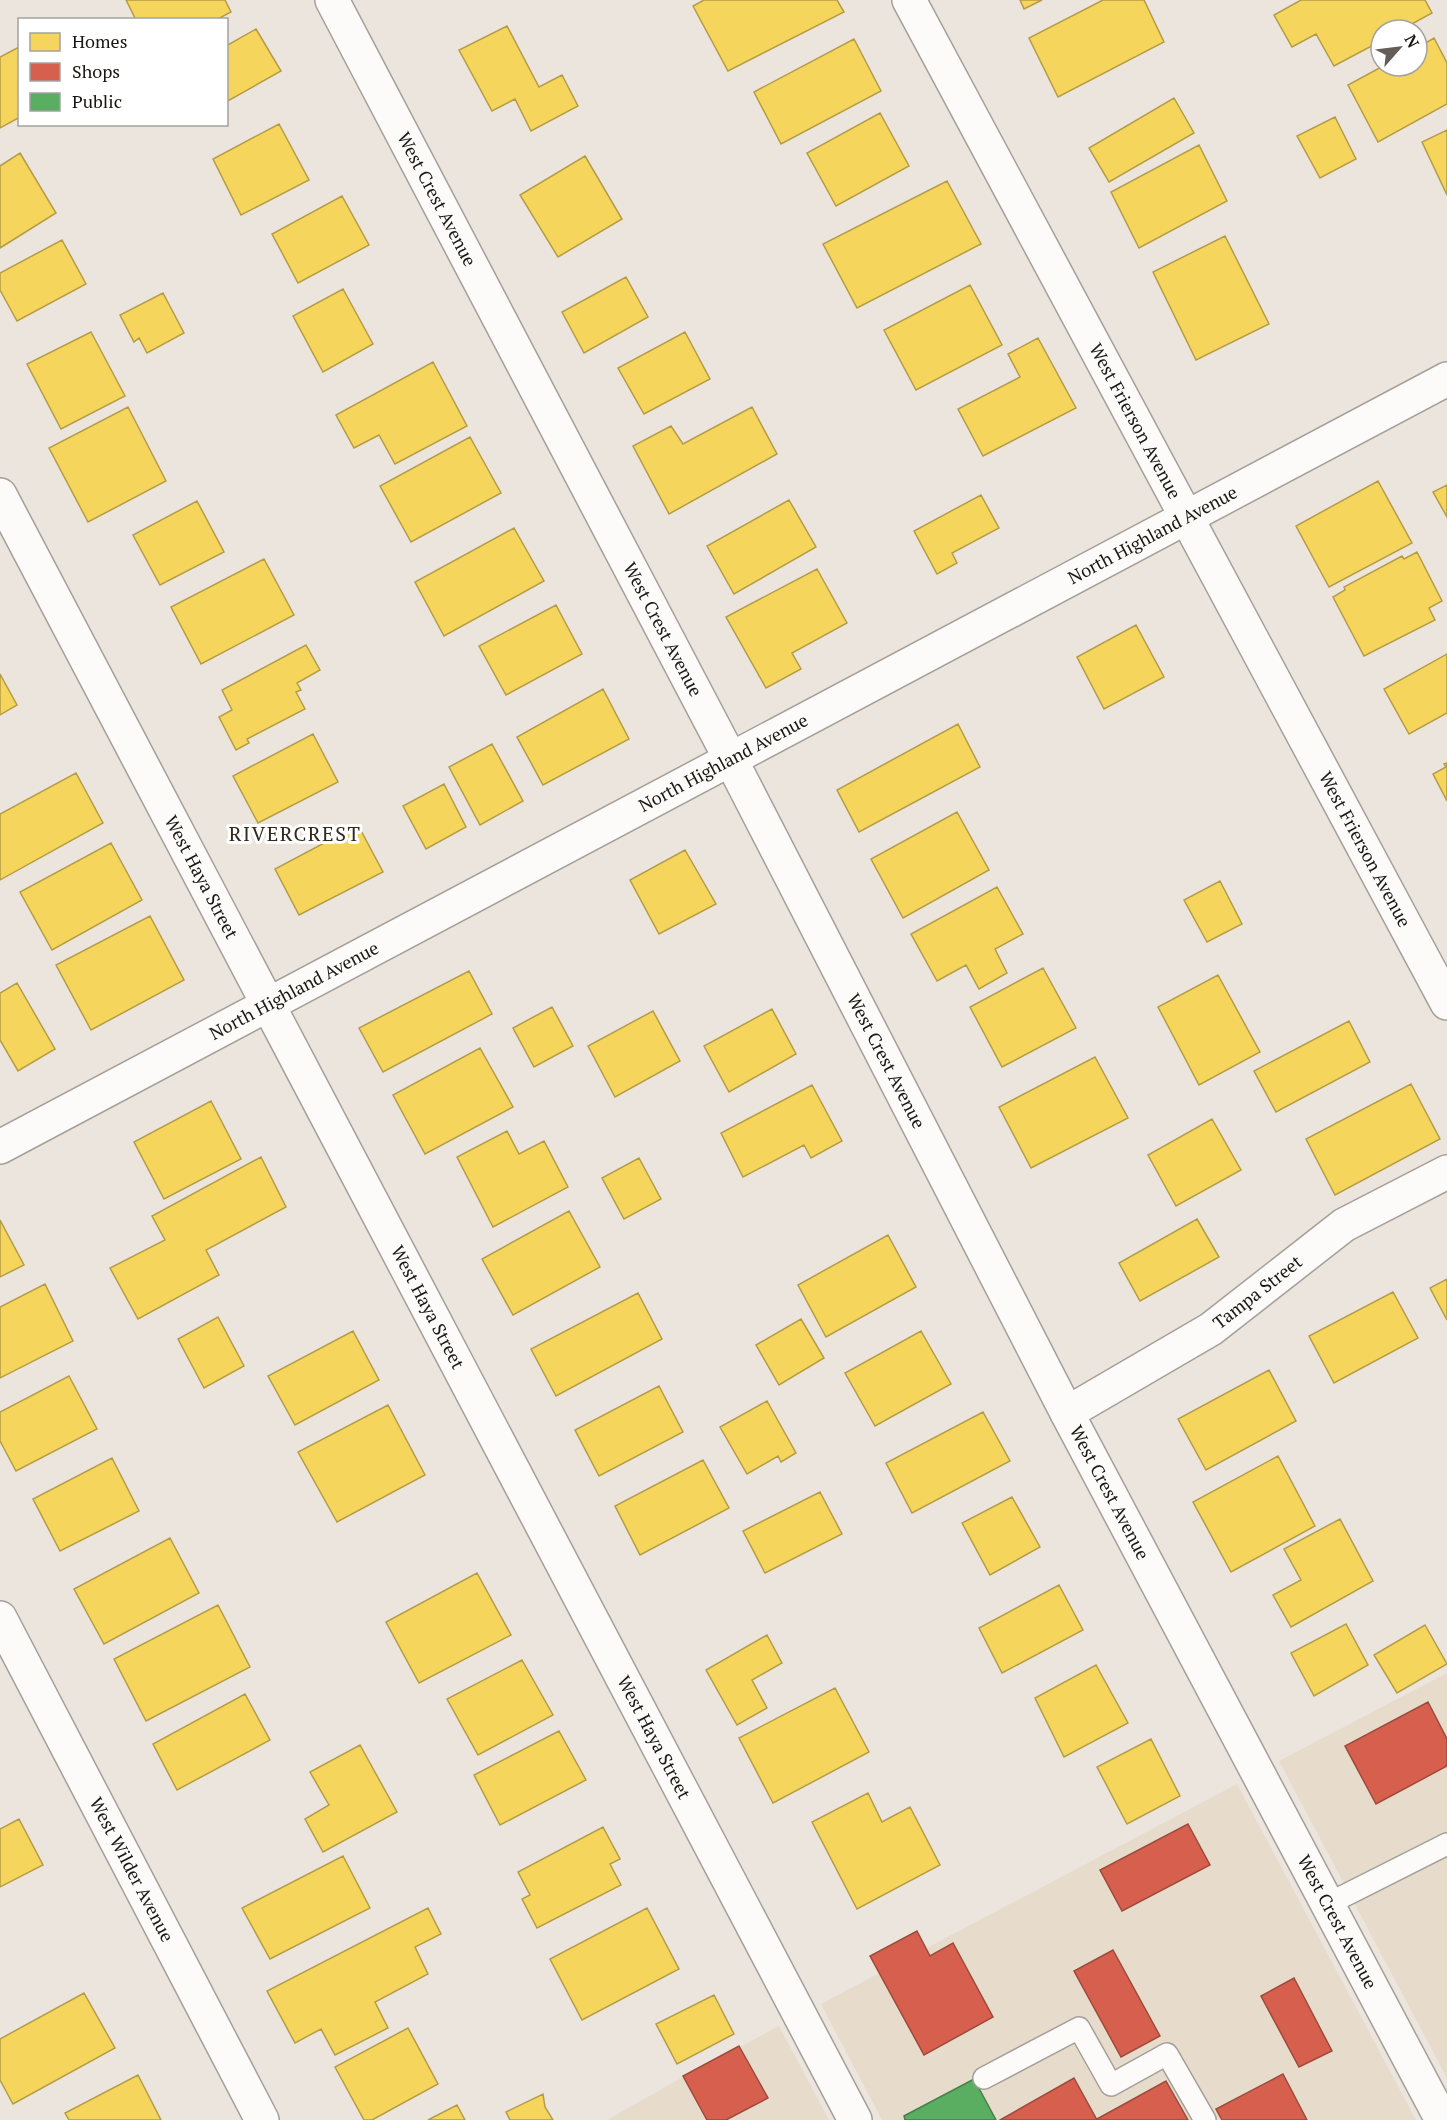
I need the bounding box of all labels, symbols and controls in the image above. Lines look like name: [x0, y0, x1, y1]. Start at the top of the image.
legend: [18, 18, 228, 126]
north arrow: [1369, 18, 1429, 78]
text: Homes: [72, 29, 127, 53]
text: N: [1400, 30, 1425, 51]
text: Shops: [72, 59, 120, 83]
text: Public: [72, 89, 122, 113]
street label: West Crest Avenue: [392, 127, 483, 270]
street label: West Frierson Avenue: [1084, 339, 1187, 503]
street label: North Highland Avenue: [1063, 480, 1241, 589]
street label: West Crest Avenue: [618, 558, 709, 700]
street label: North Highland Avenue: [634, 707, 812, 817]
street label: West Frierson Avenue: [1314, 767, 1417, 931]
street label: West Haya Street: [160, 811, 245, 943]
district label: RIVERCREST: [229, 820, 361, 847]
street label: North Highland Avenue: [205, 935, 383, 1045]
street label: West Crest Avenue: [842, 989, 932, 1132]
street label: West Haya Street: [386, 1241, 471, 1373]
street label: Tampa Street: [1208, 1249, 1307, 1334]
street label: West Crest Avenue: [1065, 1421, 1156, 1564]
street label: West Haya Street: [612, 1671, 697, 1803]
street label: West Wilder Avenue: [85, 1793, 180, 1946]
street label: West Crest Avenue: [1292, 1850, 1383, 1993]

